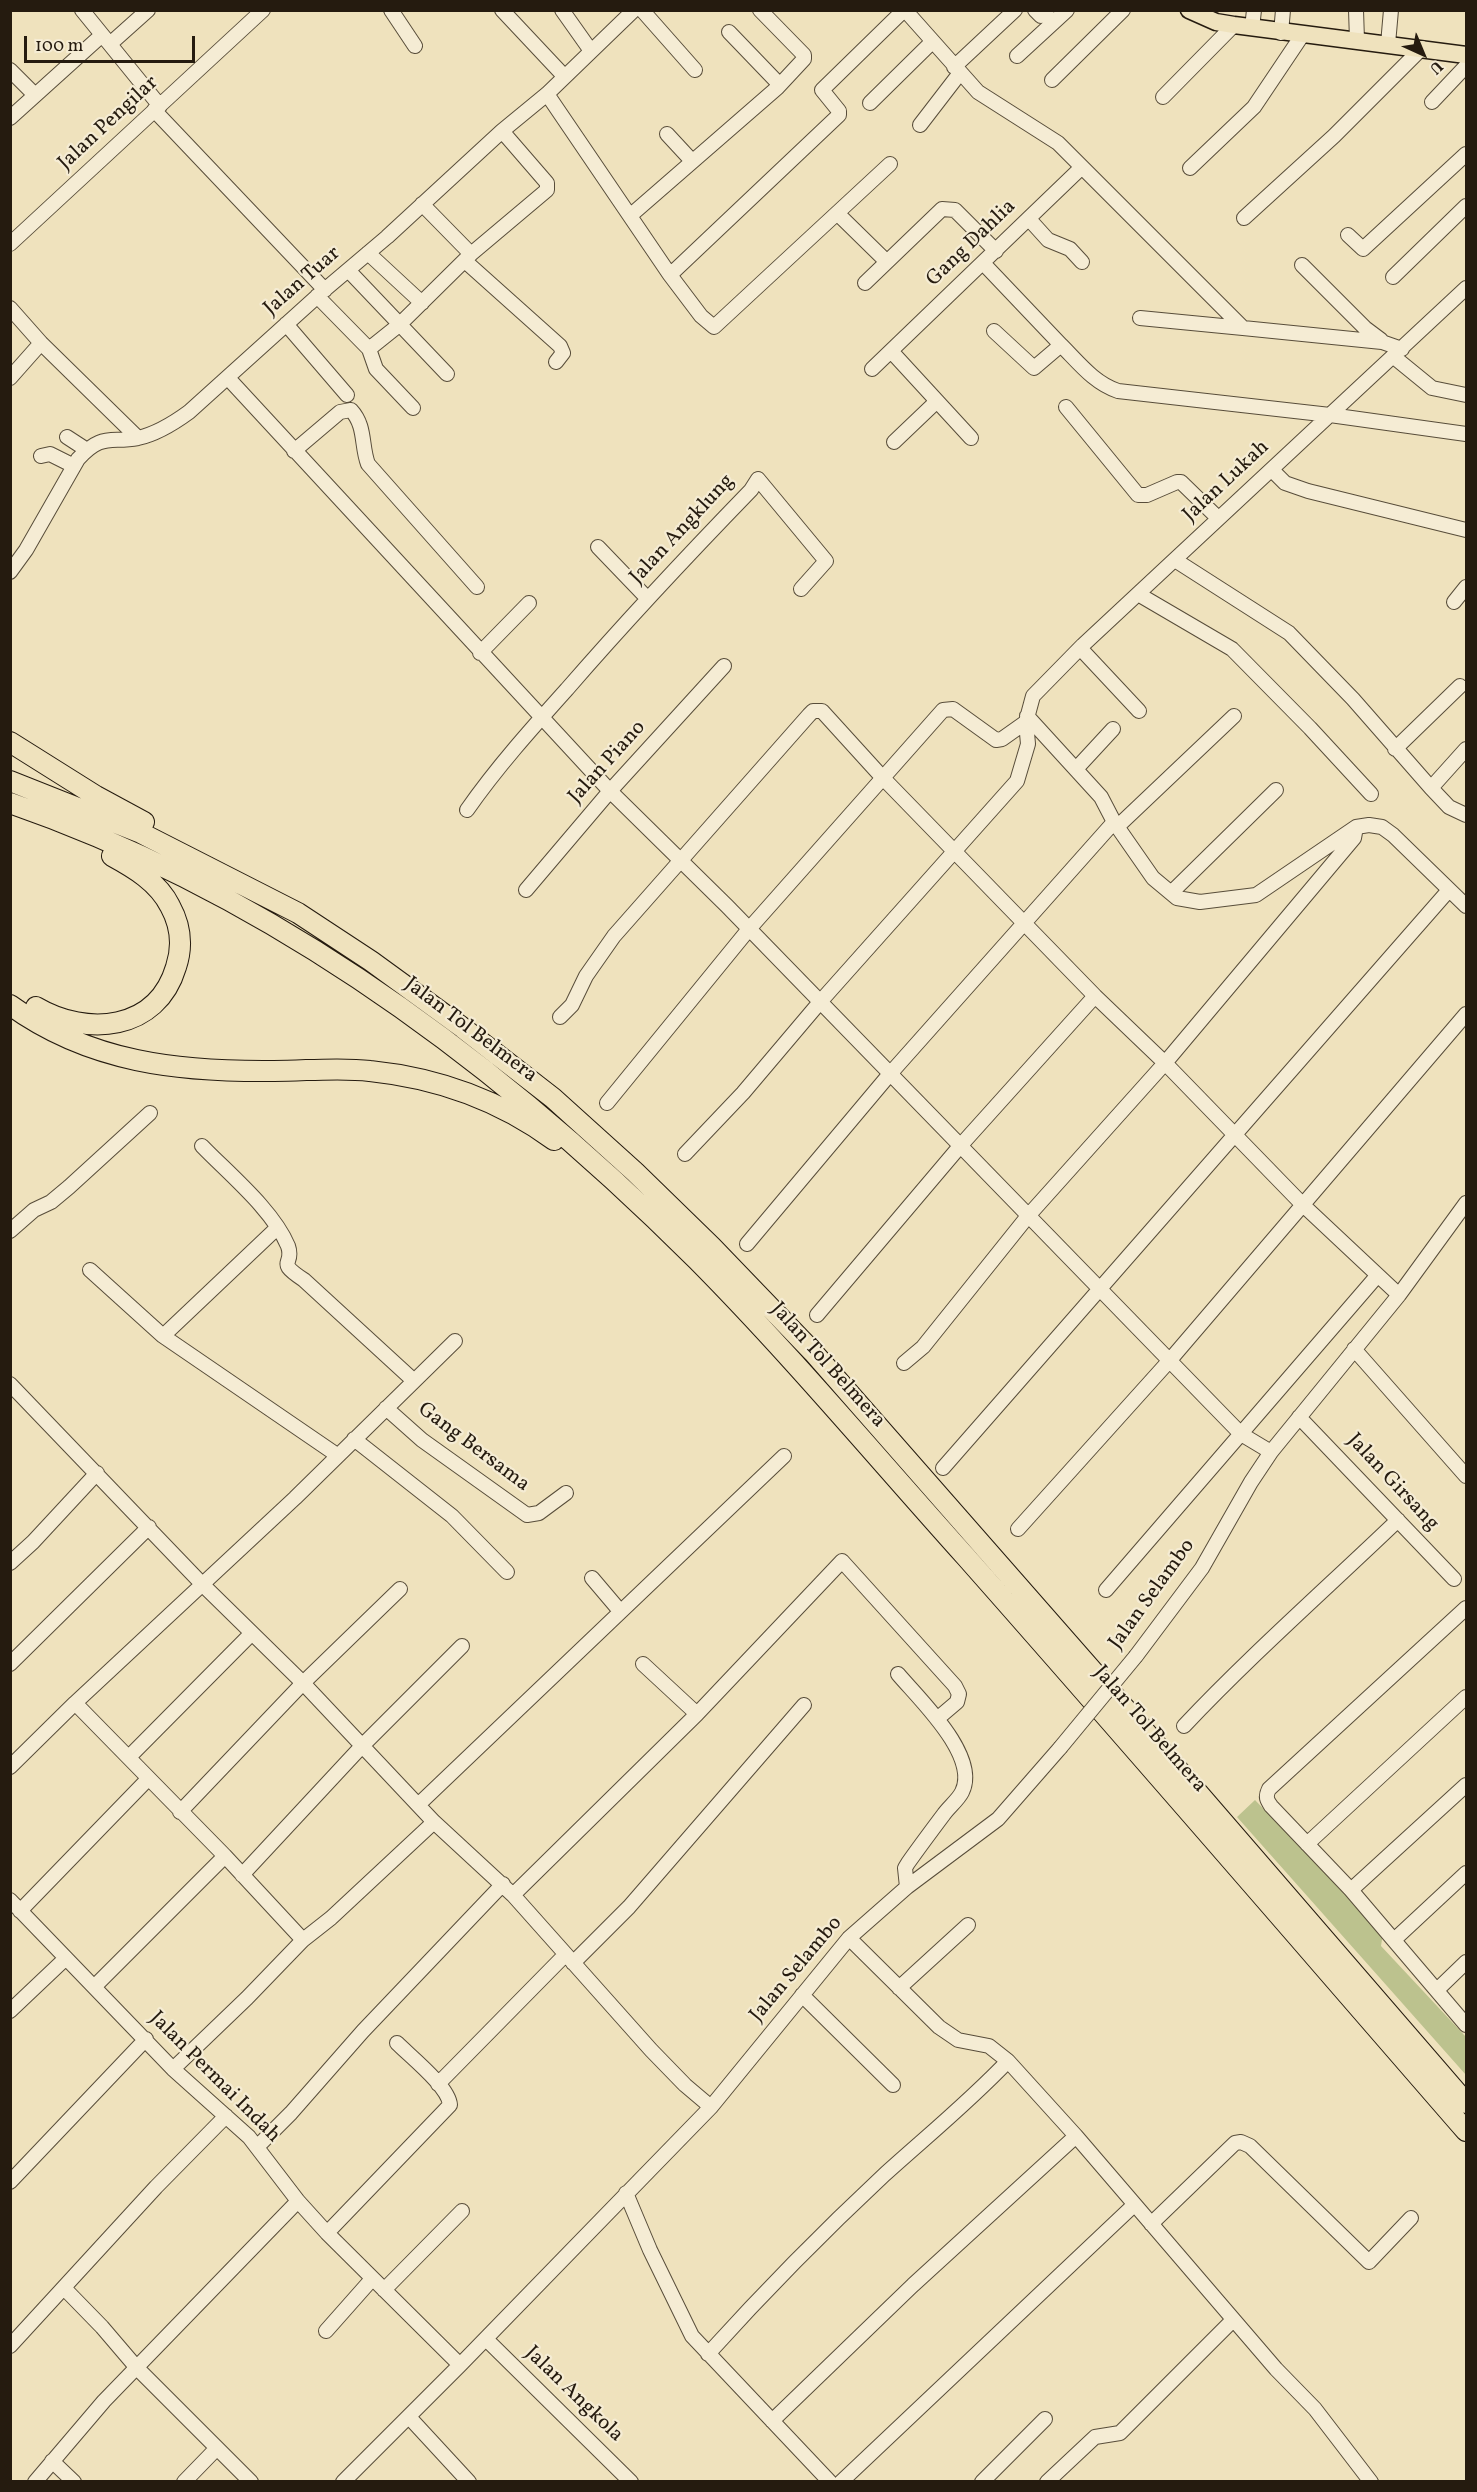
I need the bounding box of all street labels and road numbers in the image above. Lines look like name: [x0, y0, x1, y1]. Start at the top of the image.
street label: Jalan Pengilar: [54, 71, 164, 177]
street label: Gang Dahlia: [922, 195, 1022, 293]
street label: Jalan Tuar: [260, 242, 346, 322]
street label: Jalan Lukah: [1179, 436, 1275, 528]
street label: Jalan Angklung: [625, 470, 741, 590]
street label: Jalan Piano: [564, 716, 652, 810]
street label: Jalan Tol Belmera: [398, 973, 542, 1089]
street label: Jalan Tol Belmera: [764, 1298, 890, 1434]
street label: Gang Bersama: [412, 1398, 534, 1498]
street label: Jalan Girsang: [1340, 1429, 1444, 1537]
street label: Jalan Selambo: [1104, 1535, 1202, 1655]
street label: Jalan Tol Belmera: [1087, 1661, 1211, 1799]
street label: Jalan Selambo: [745, 1912, 849, 2028]
street label: Jalan Permai Indah: [143, 2007, 285, 2149]
street label: Jalan Angkola: [518, 2342, 628, 2448]

